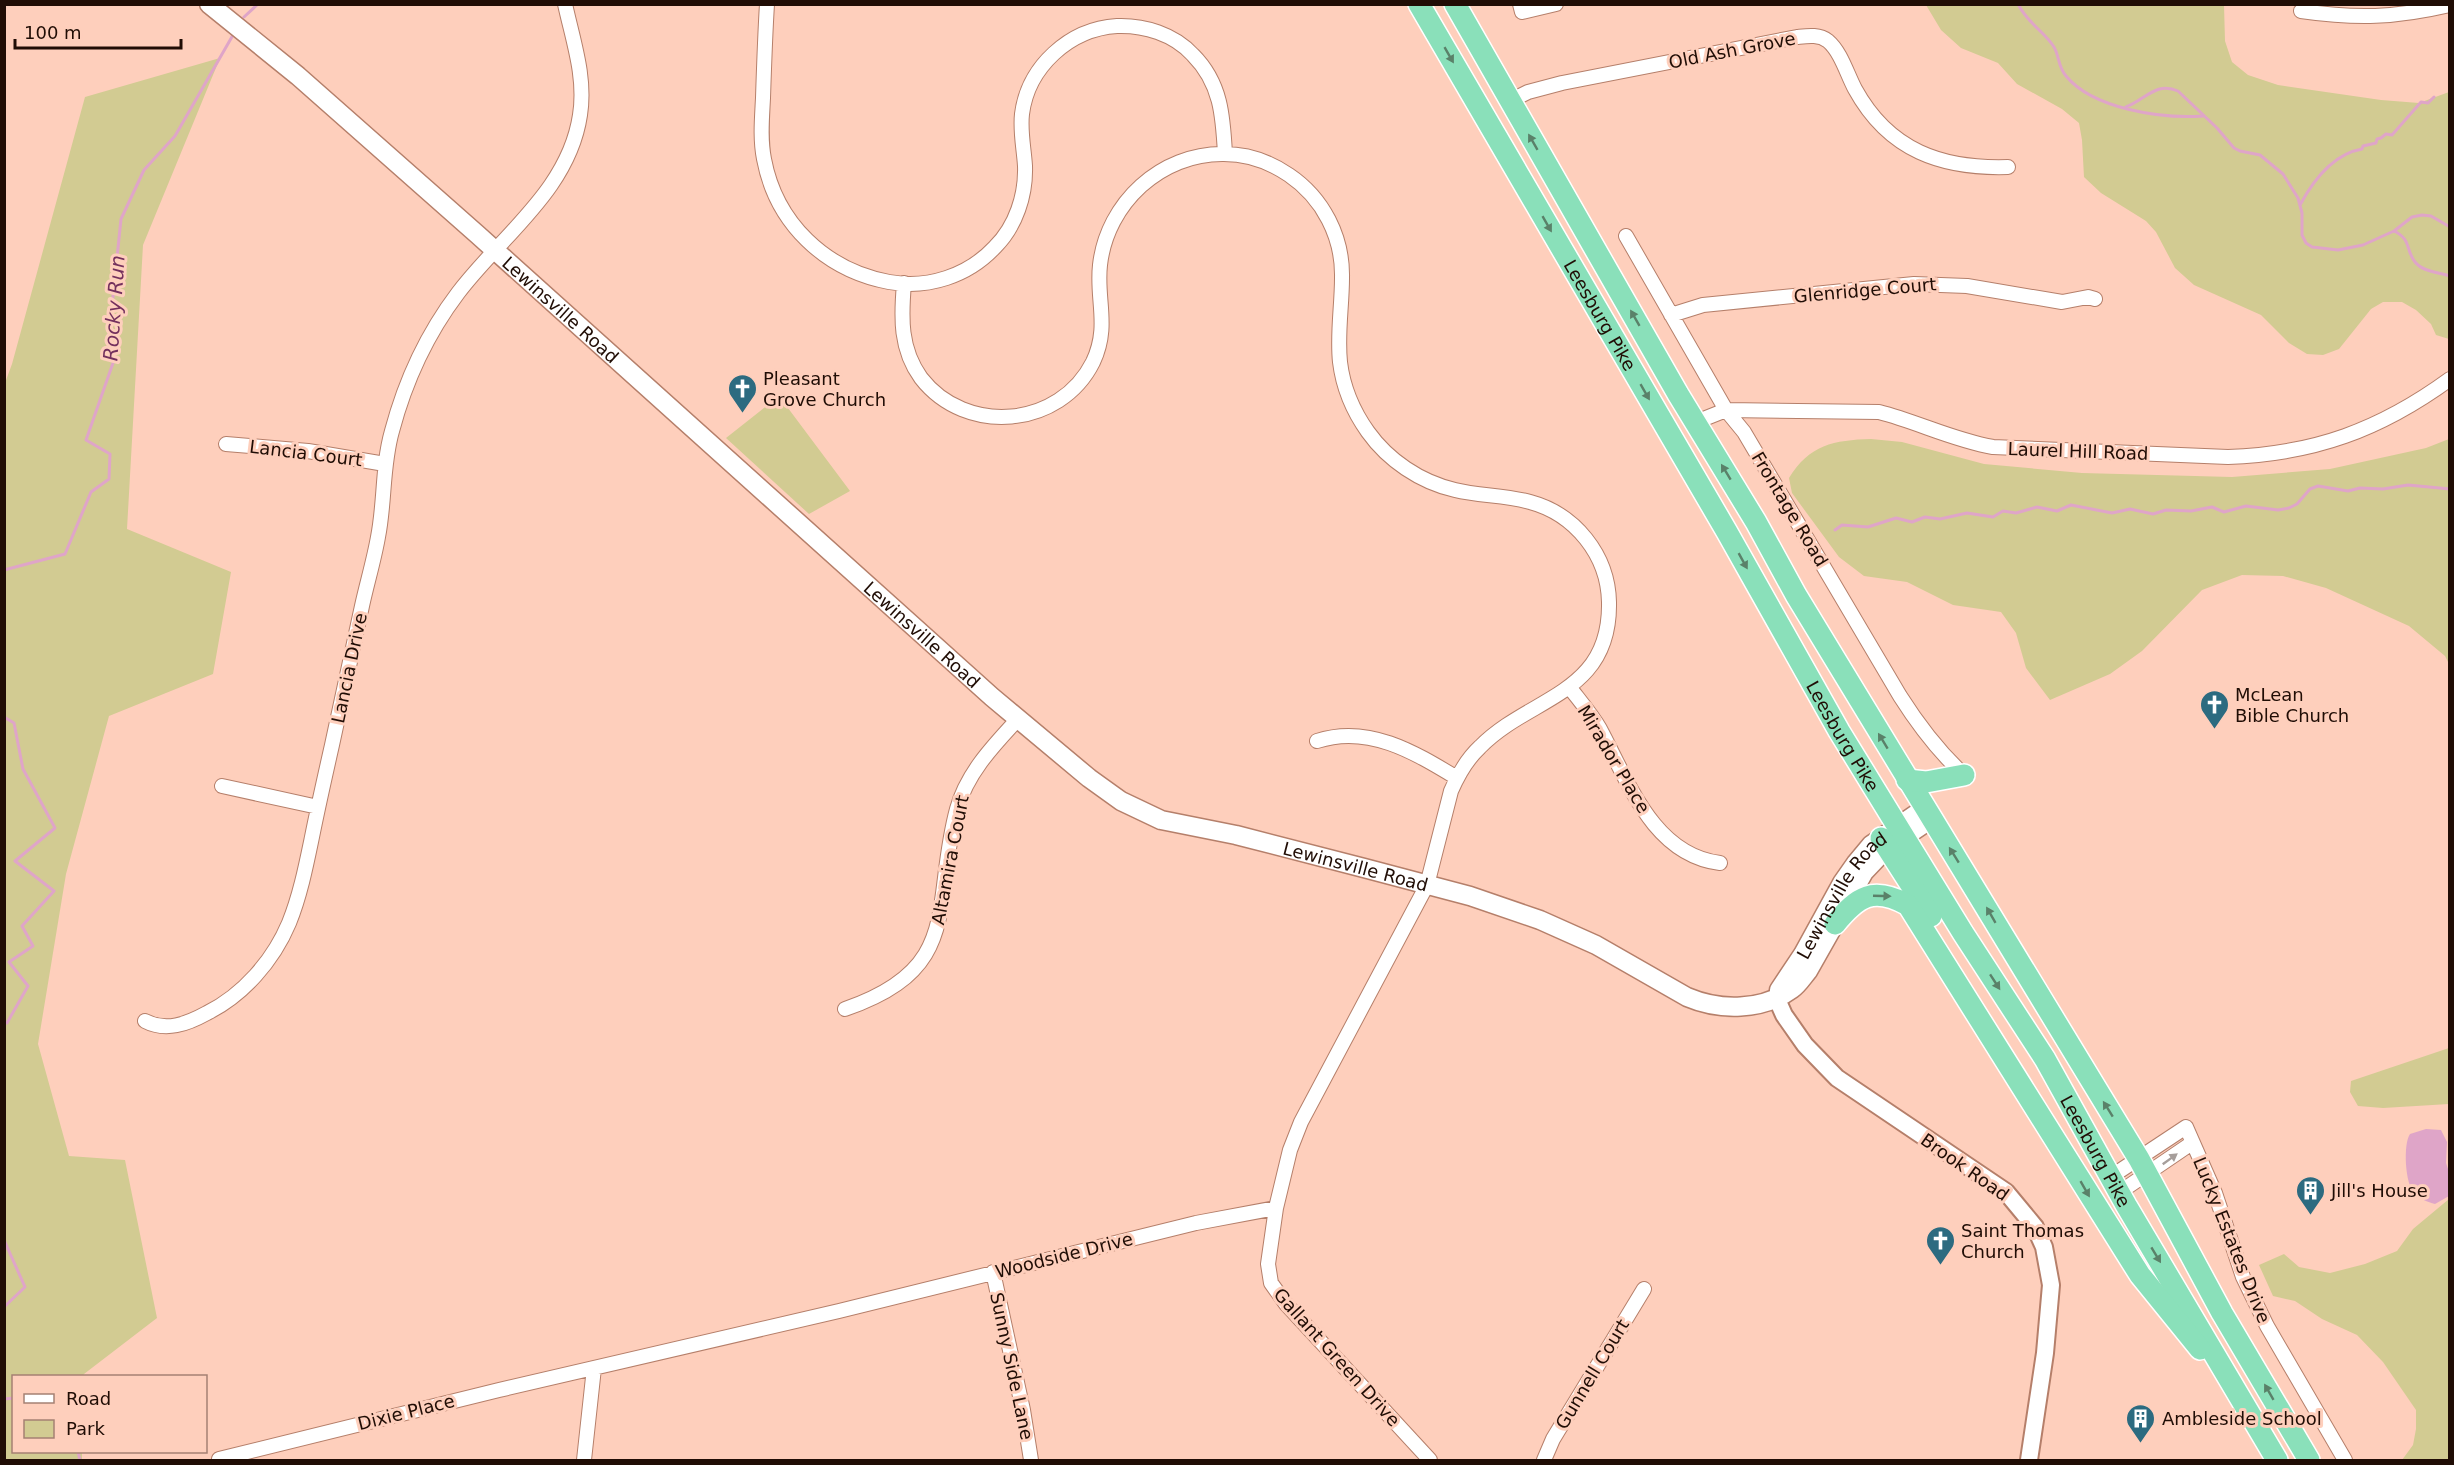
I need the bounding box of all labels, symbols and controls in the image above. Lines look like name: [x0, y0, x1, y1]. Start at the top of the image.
scale bar: [15, 12, 182, 50]
text: 100 m: [24, 22, 82, 43]
street label: Old Ash Grove: [1667, 27, 1797, 73]
one-way arrow: [1444, 47, 1454, 64]
one-way arrow: [1528, 134, 1539, 150]
one-way arrow: [1542, 215, 1552, 232]
street label: Lewinsville Road: [498, 252, 623, 367]
water label: Rocky Run: [98, 254, 130, 362]
street label: Leesburg Pike: [1560, 256, 1641, 374]
street label: Glenridge Court: [1793, 273, 1937, 307]
one-way arrow: [1630, 309, 1640, 326]
place label: Pleasant Grove Church: [763, 368, 886, 410]
church icon: Pleasant Grove Church: [726, 372, 758, 414]
one-way arrow: [1640, 384, 1650, 401]
street label: Lancia Court: [248, 436, 364, 470]
street label: Laurel Hill Road: [2007, 438, 2149, 464]
street label: Frontage Road: [1748, 448, 1832, 570]
one-way arrow: [1721, 464, 1732, 480]
one-way arrow: [1738, 553, 1748, 570]
street label: Lewinsville Road: [860, 577, 985, 692]
street label: Lancia Drive: [327, 611, 371, 725]
street label: Leesburg Pike: [1802, 677, 1884, 795]
place label: McLean Bible Church: [2235, 684, 2349, 726]
church icon: McLean Bible Church: [2198, 688, 2230, 730]
street label: Mirador Place: [1573, 701, 1655, 817]
one-way arrow: [1878, 733, 1889, 749]
street label: Altamira Court: [927, 793, 973, 927]
street label: Lewinsville Road: [1792, 827, 1890, 962]
street label: Lewinsville Road: [1281, 837, 1431, 895]
one-way arrow: [1949, 847, 1960, 863]
one-way arrow: [1872, 891, 1891, 901]
one-way arrow: [1986, 906, 1996, 923]
one-way arrow: [1989, 974, 2000, 990]
street label: Leesburg Pike: [2057, 1091, 2135, 1210]
one-way arrow: [2103, 1101, 2114, 1117]
street label: Brook Road: [1917, 1129, 2013, 1205]
one-way arrow: [2162, 1153, 2178, 1165]
street label: Lucky Estates Drive: [2189, 1154, 2275, 1326]
building icon: Jill's House: [2294, 1174, 2326, 1216]
place label: Jill's House: [2330, 1180, 2428, 1201]
one-way arrow: [2079, 1181, 2090, 1197]
place label: Saint Thomas Church: [1961, 1220, 2084, 1262]
church icon: Saint Thomas Church: [1924, 1224, 1956, 1266]
street label: Woodside Drive: [993, 1228, 1135, 1282]
one-way arrow: [2151, 1247, 2162, 1263]
street label: Gallant Green Drive: [1270, 1284, 1404, 1430]
street label: Sunny Side Lane: [986, 1290, 1038, 1442]
street label: Gunnell Court: [1551, 1315, 1633, 1433]
legend: [12, 1375, 207, 1453]
one-way arrow: [2263, 1384, 2274, 1400]
text: Road: [66, 1388, 111, 1409]
street label: Dixie Place: [355, 1390, 457, 1434]
building icon: Ambleside School: [2125, 1402, 2157, 1444]
place label: Ambleside School: [2162, 1408, 2322, 1429]
text: Park: [66, 1418, 105, 1439]

